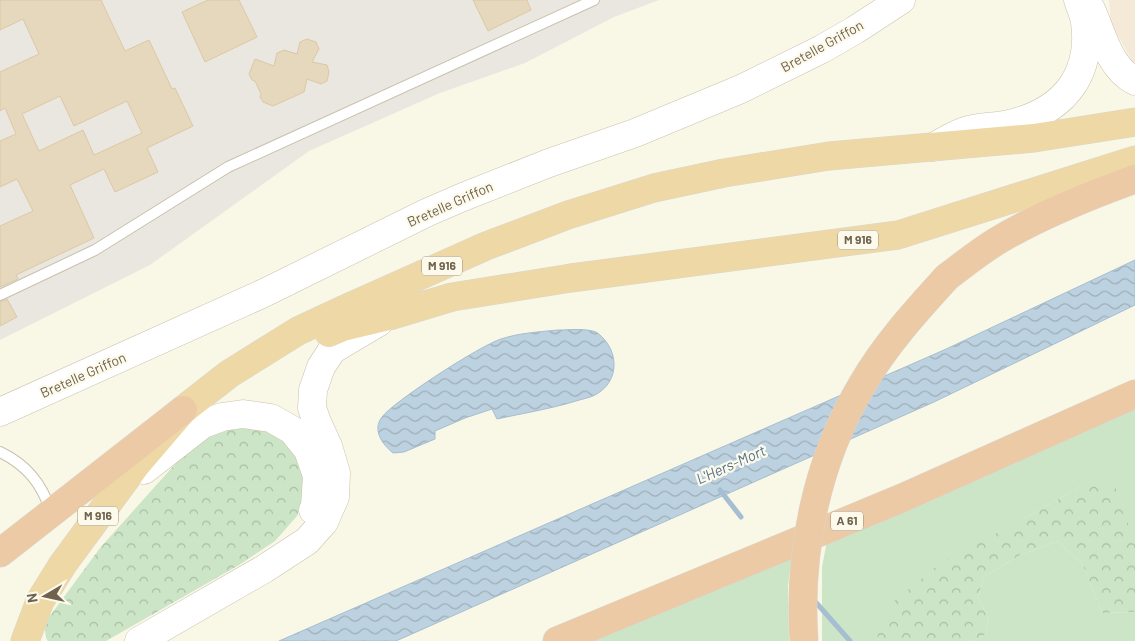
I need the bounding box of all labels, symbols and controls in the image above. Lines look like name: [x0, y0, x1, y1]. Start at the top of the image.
street label: Bretelle Griffon: [777, 16, 866, 75]
street label: Bretelle Griffon: [404, 177, 495, 230]
road number: M 916: [838, 230, 878, 250]
road number: M 916: [422, 256, 462, 276]
street label: Bretelle Griffon: [37, 348, 128, 401]
water label: L'Hers-Mort: [693, 441, 769, 487]
road number: M 916: [78, 506, 118, 526]
road number: A 61: [831, 512, 863, 530]
north arrow: [20, 571, 70, 621]
text: N: [23, 592, 41, 604]

